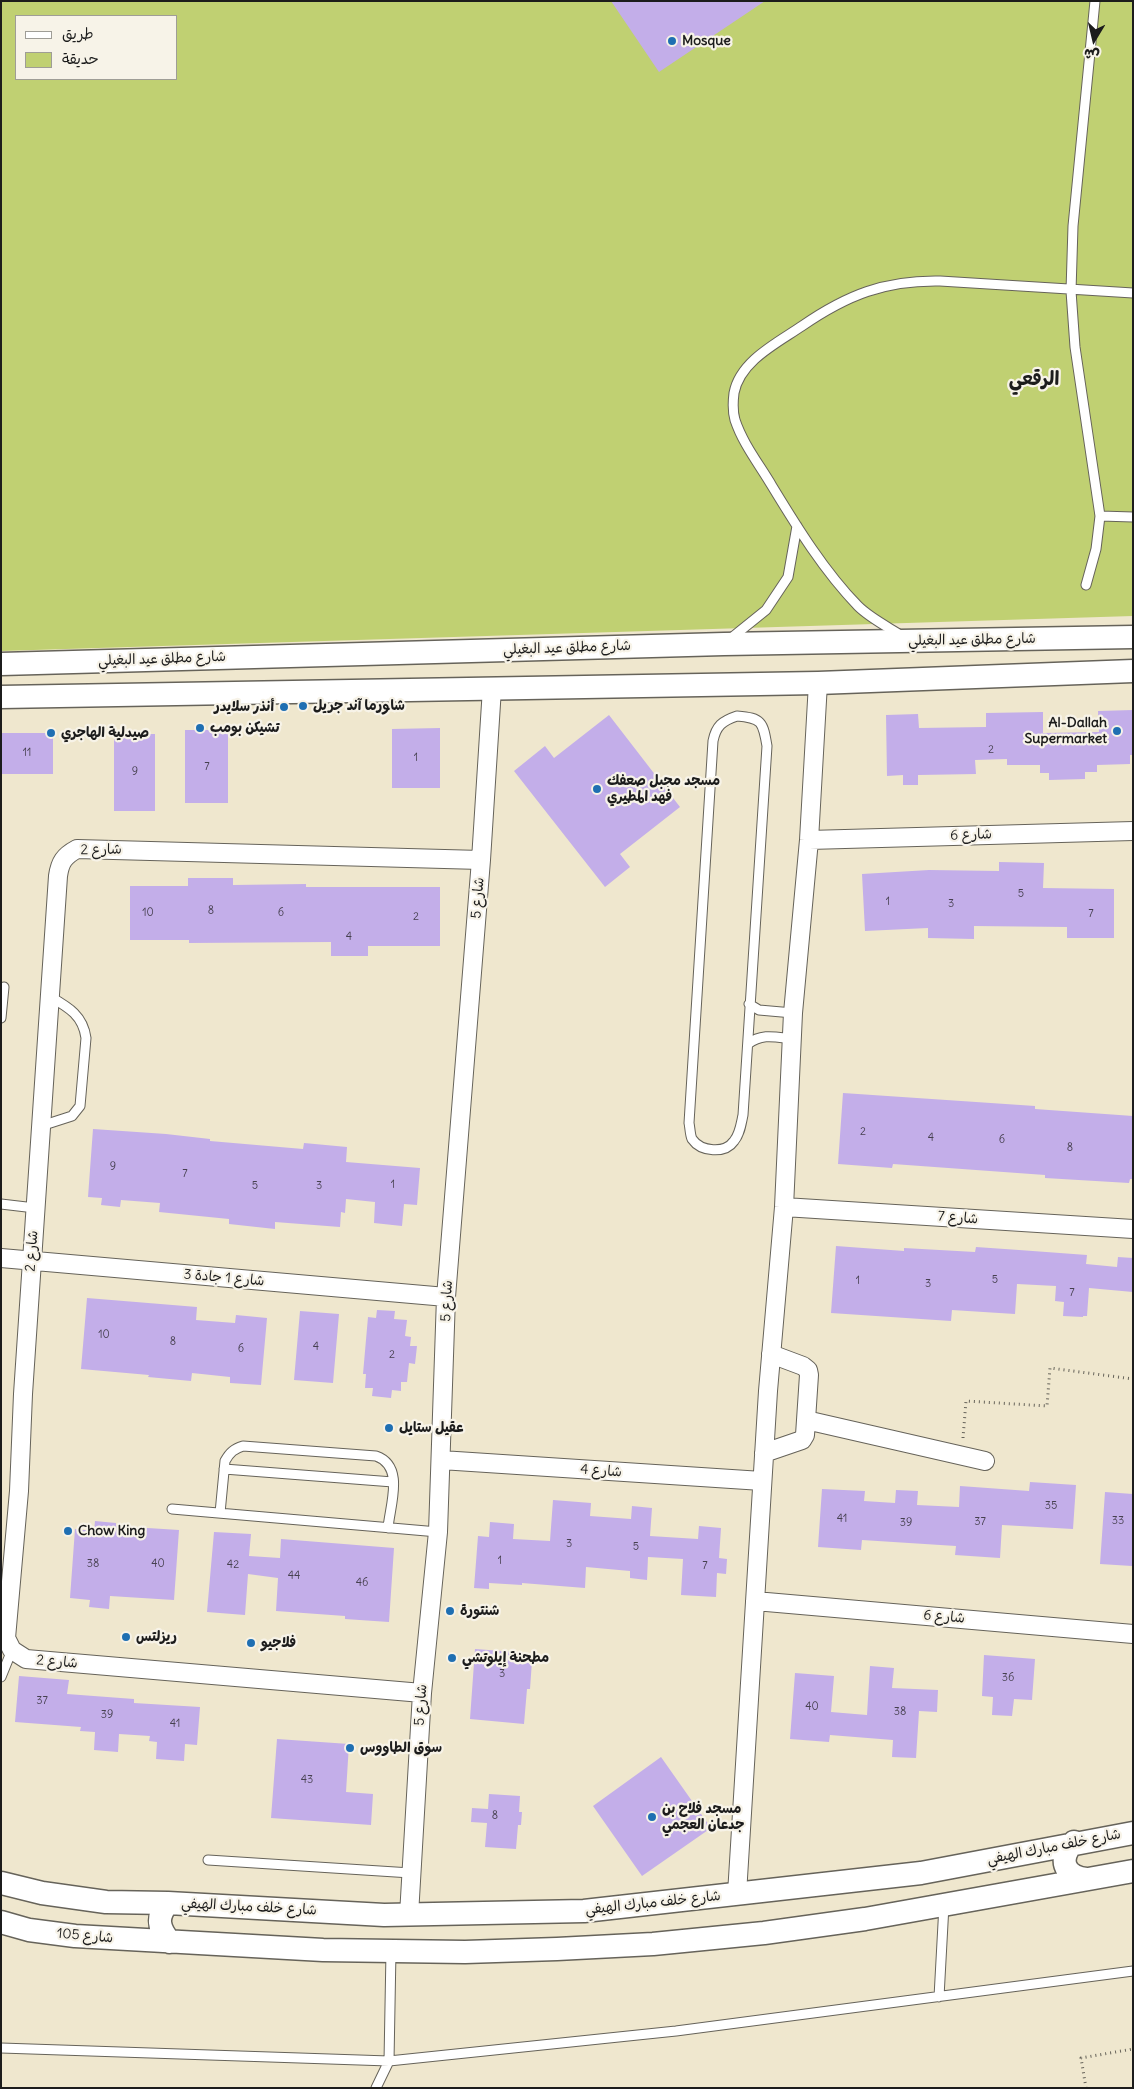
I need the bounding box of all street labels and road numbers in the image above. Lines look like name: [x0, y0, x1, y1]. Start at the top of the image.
street label: شارع مطلق عيد البغيلي: [908, 630, 1036, 650]
street label: شارع مطلق عيد البغيلي: [503, 637, 631, 659]
street label: شارع مطلق عيد البغيلي: [98, 648, 226, 670]
street label: شارع 6: [950, 826, 992, 844]
street label: شارع 2: [80, 841, 122, 859]
street label: شارع 5: [468, 877, 488, 919]
street label: شارع 7: [937, 1208, 979, 1228]
street label: شارع 2: [22, 1230, 42, 1272]
street label: شارع 1 جادة 3: [183, 1266, 265, 1290]
street label: شارع 5: [438, 1280, 456, 1322]
street label: شارع 4: [580, 1461, 622, 1481]
street label: شارع 6: [922, 1607, 966, 1627]
street label: شارع 2: [36, 1652, 78, 1672]
street label: شارع 5: [411, 1684, 431, 1726]
street label: شارع خلف مبارك الهيفي: [986, 1826, 1122, 1868]
street label: شارع خلف مبارك الهيفي: [585, 1888, 721, 1918]
street label: شارع خلف مبارك الهيفي: [181, 1895, 317, 1919]
street label: شارع 105: [56, 1925, 114, 1947]

